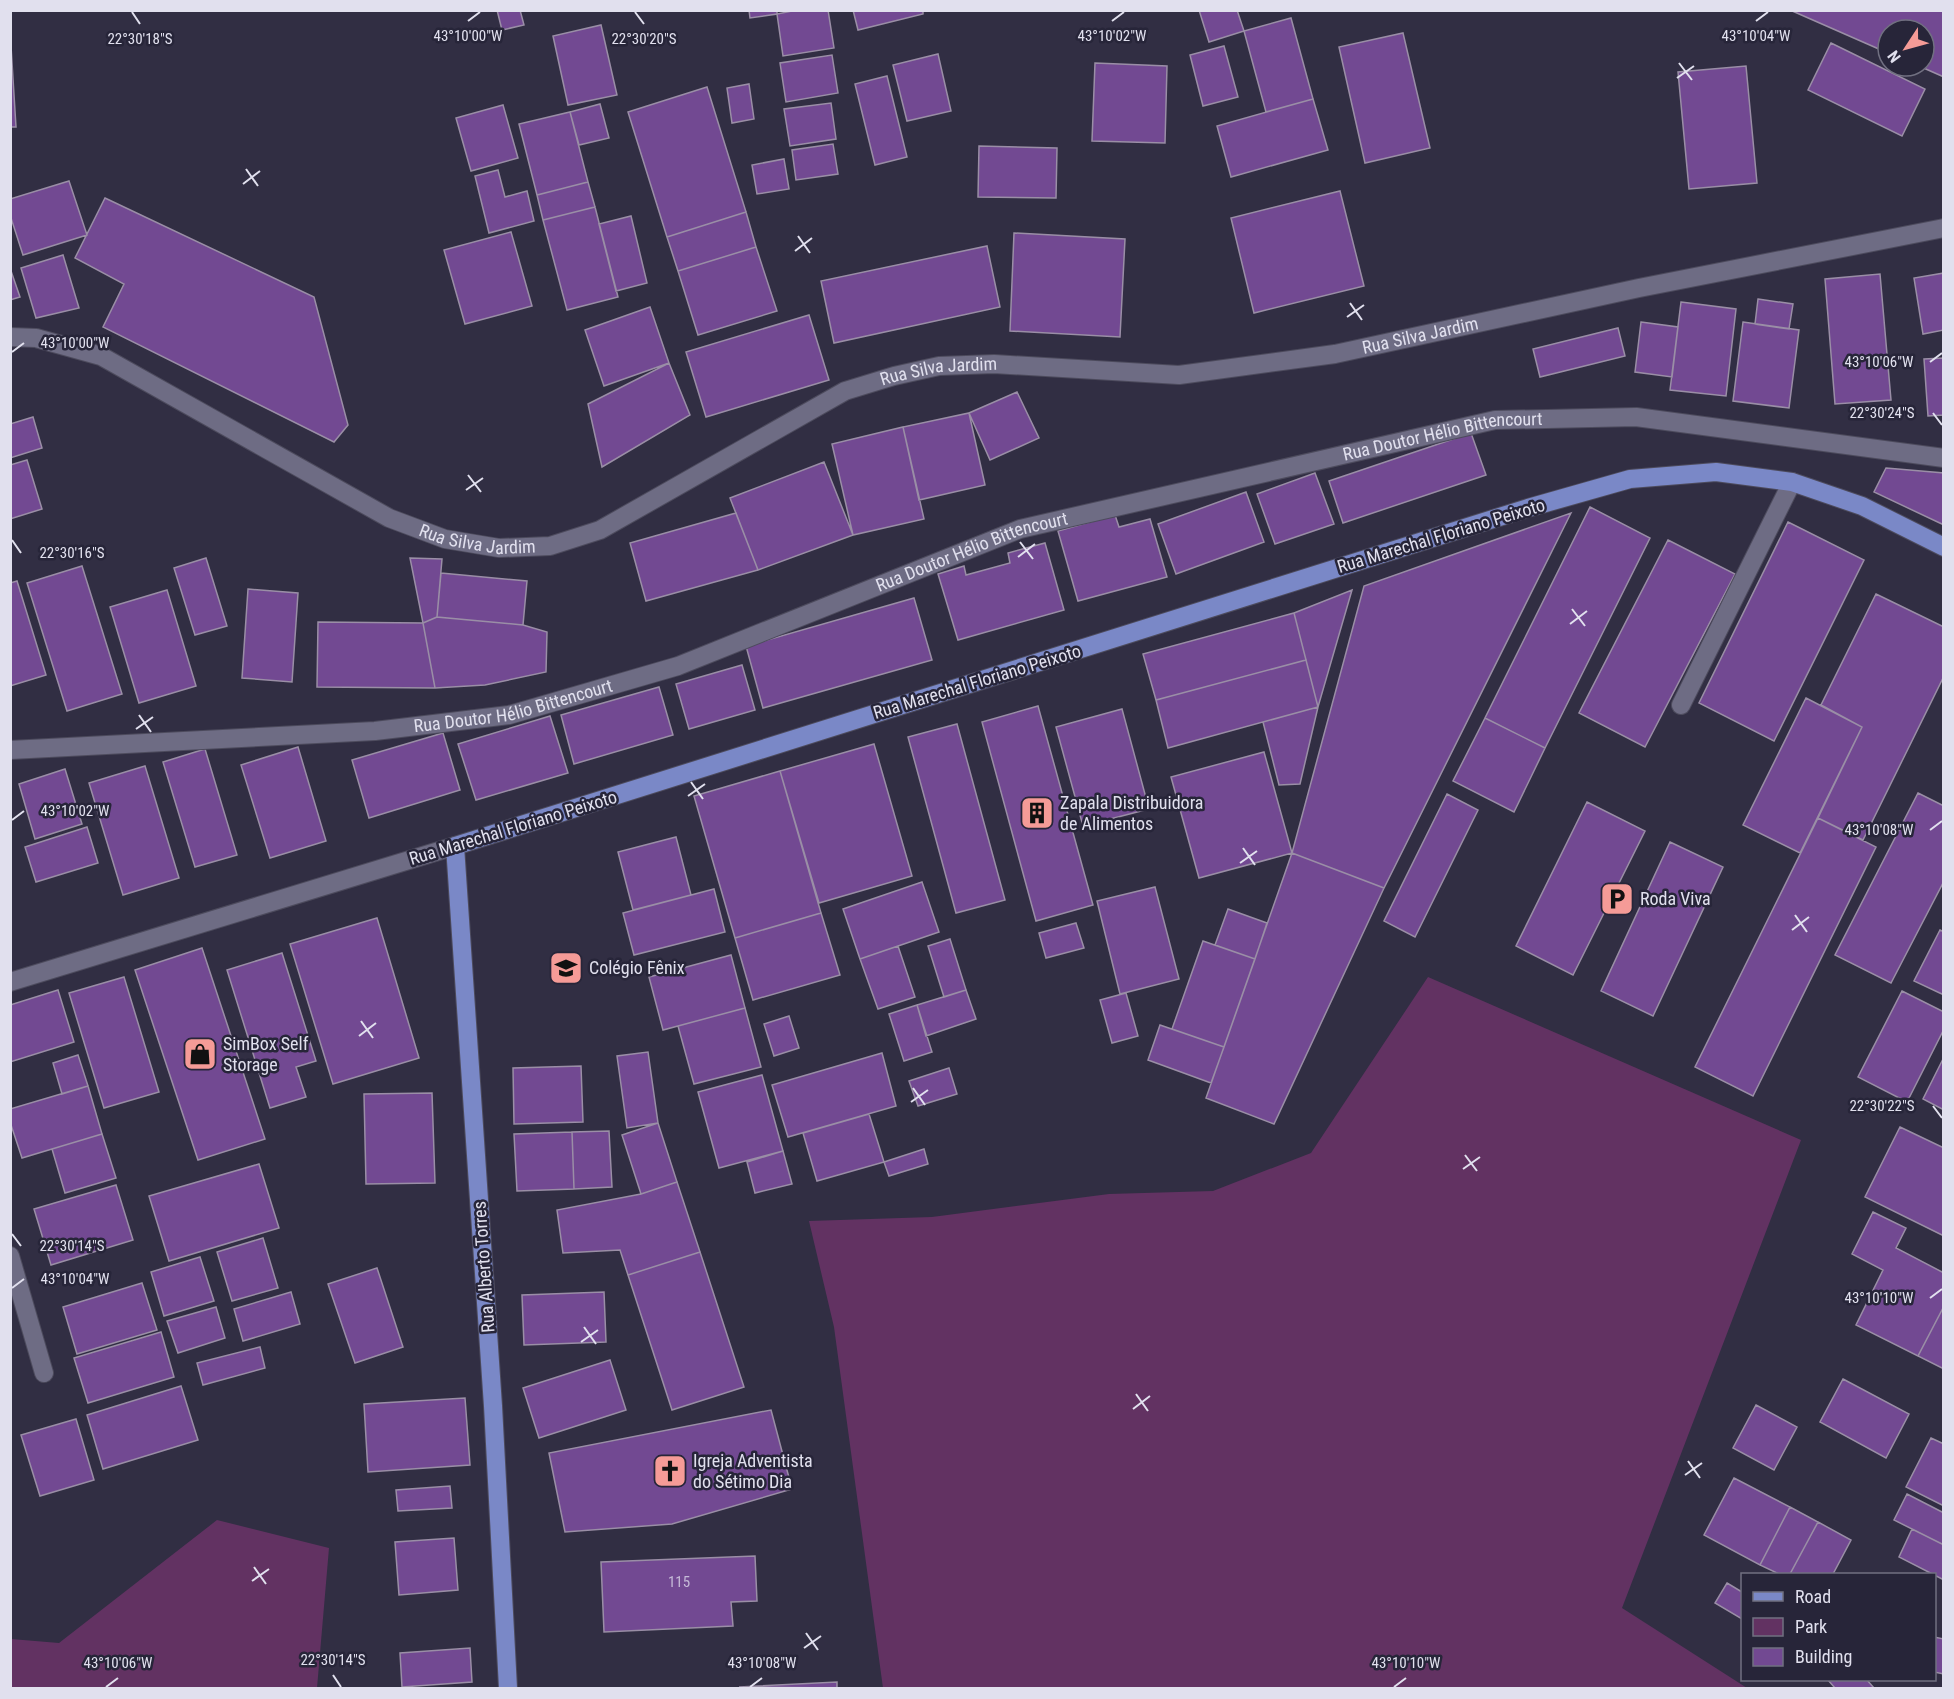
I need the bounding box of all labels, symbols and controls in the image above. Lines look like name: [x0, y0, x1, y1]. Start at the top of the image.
north arrow: [1876, 18, 1936, 78]
text: 43°10'00"W: [434, 27, 503, 45]
text: 43°10'02"W: [1078, 27, 1147, 45]
text: 43°10'04"W: [1722, 27, 1791, 45]
text: 22°30'18"S: [107, 30, 173, 48]
text: 22°30'20"S: [611, 30, 677, 48]
text: N: [1884, 47, 1905, 66]
street label: Rua Silva Jardim: [1360, 312, 1480, 358]
text: 43°10'00"W: [41, 334, 110, 352]
street label: Rua Silva Jardim: [877, 353, 997, 390]
text: 43°10'06"W: [1845, 353, 1914, 371]
text: 22°30'24"S: [1849, 404, 1915, 422]
street label: Rua Doutor Hélio Bittencourt: [1341, 408, 1543, 465]
street label: Rua Marechal Floriano Peixoto: [1334, 494, 1547, 577]
street label: Rua Doutor Hélio Bittencourt: [873, 507, 1070, 596]
street label: Rua Silva Jardim: [416, 519, 536, 558]
text: 22°30'16"S: [39, 544, 105, 562]
street label: Rua Marechal Floriano Peixoto: [870, 640, 1083, 723]
street label: Rua Doutor Hélio Bittencourt: [412, 675, 615, 736]
street label: Rua Marechal Floriano Peixoto: [406, 786, 619, 869]
place label: Zapala Distribuidora de Alimentos: [1060, 792, 1203, 834]
building icon: Zapala Distribuidora de Alimentos: [1019, 795, 1055, 831]
text: 43°10'02"W: [41, 802, 110, 820]
text: 43°10'08"W: [1845, 821, 1914, 839]
parking icon: Roda Viva: [1599, 881, 1635, 917]
place label: Roda Viva: [1640, 888, 1711, 909]
school or university icon: Colégio Fênix: [548, 950, 584, 986]
place label: Colégio Fênix: [589, 957, 685, 978]
place label: SimBox Self Storage: [223, 1033, 309, 1075]
shop icon: SimBox Self Storage: [182, 1036, 218, 1072]
text: 22°30'22"S: [1849, 1097, 1915, 1115]
street label: Rua Alberto Torres: [468, 1201, 499, 1333]
text: 22°30'14"S: [39, 1237, 105, 1255]
text: 43°10'04"W: [41, 1270, 110, 1288]
text: 43°10'10"W: [1845, 1289, 1914, 1307]
place label: Igreja Adventista do Sétimo Dia: [693, 1450, 813, 1492]
church icon: Igreja Adventista do Sétimo Dia: [652, 1453, 688, 1489]
house number: 115: [668, 1573, 690, 1591]
legend: [1741, 1573, 1936, 1681]
text: Road: [1795, 1586, 1831, 1607]
text: Park: [1795, 1616, 1827, 1637]
text: Building: [1795, 1646, 1852, 1667]
text: 22°30'14"S: [300, 1651, 366, 1669]
text: 43°10'06"W: [84, 1654, 153, 1672]
text: 43°10'08"W: [728, 1654, 797, 1672]
text: 43°10'10"W: [1372, 1654, 1441, 1672]

